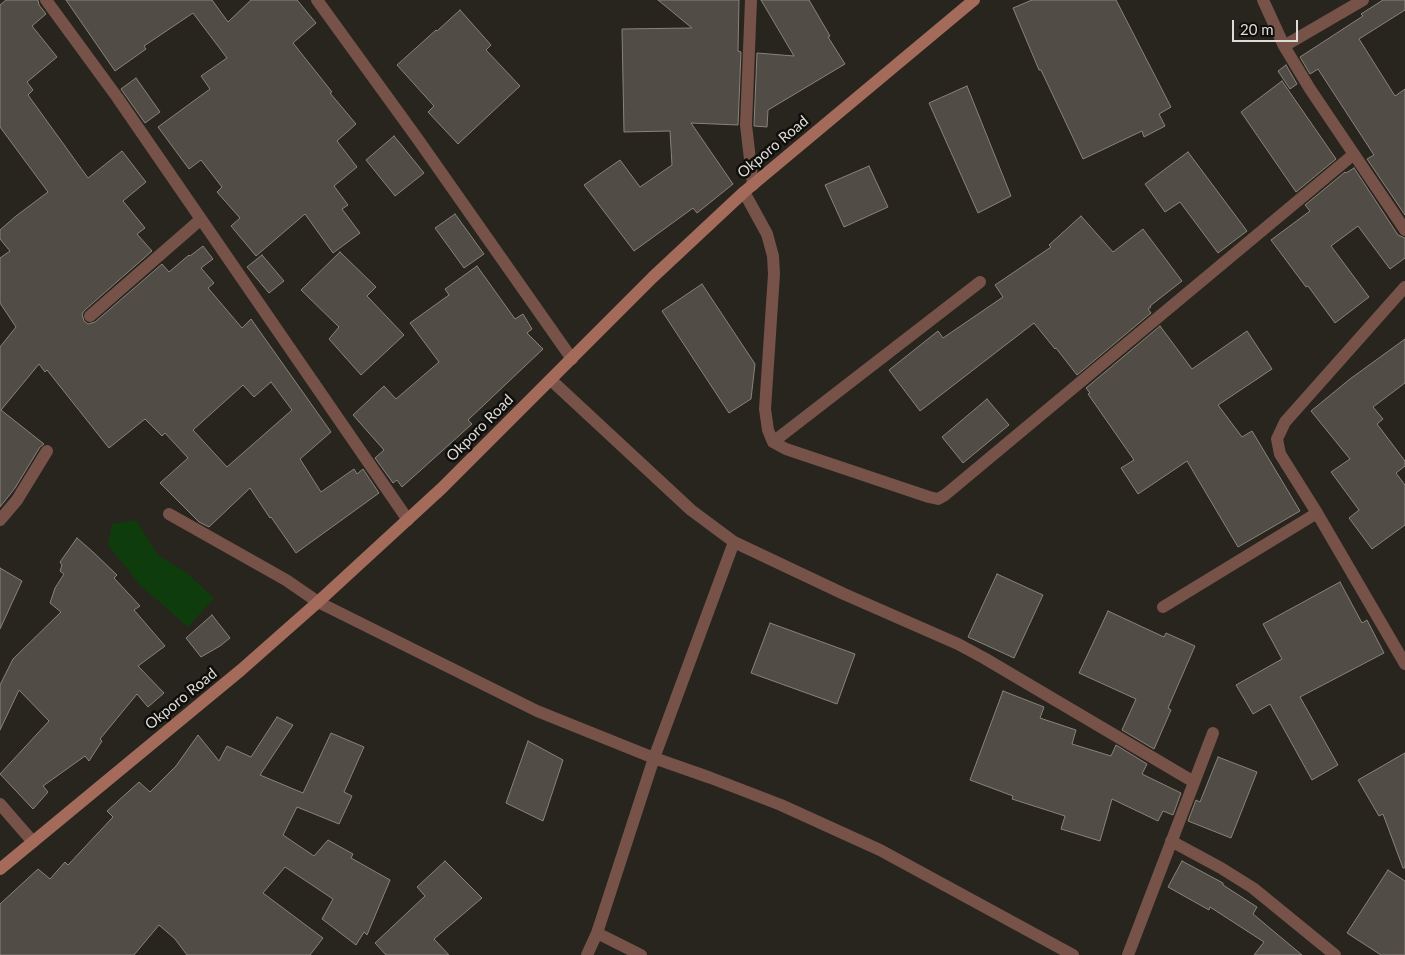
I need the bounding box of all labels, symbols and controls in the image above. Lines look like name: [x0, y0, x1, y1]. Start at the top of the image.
scale bar: [1235, 10, 1301, 42]
text: 20 m: [1240, 20, 1274, 38]
street label: Okporo Road: [734, 112, 812, 182]
street label: Okporo Road: [443, 391, 517, 465]
street label: Okporo Road: [141, 665, 221, 733]

